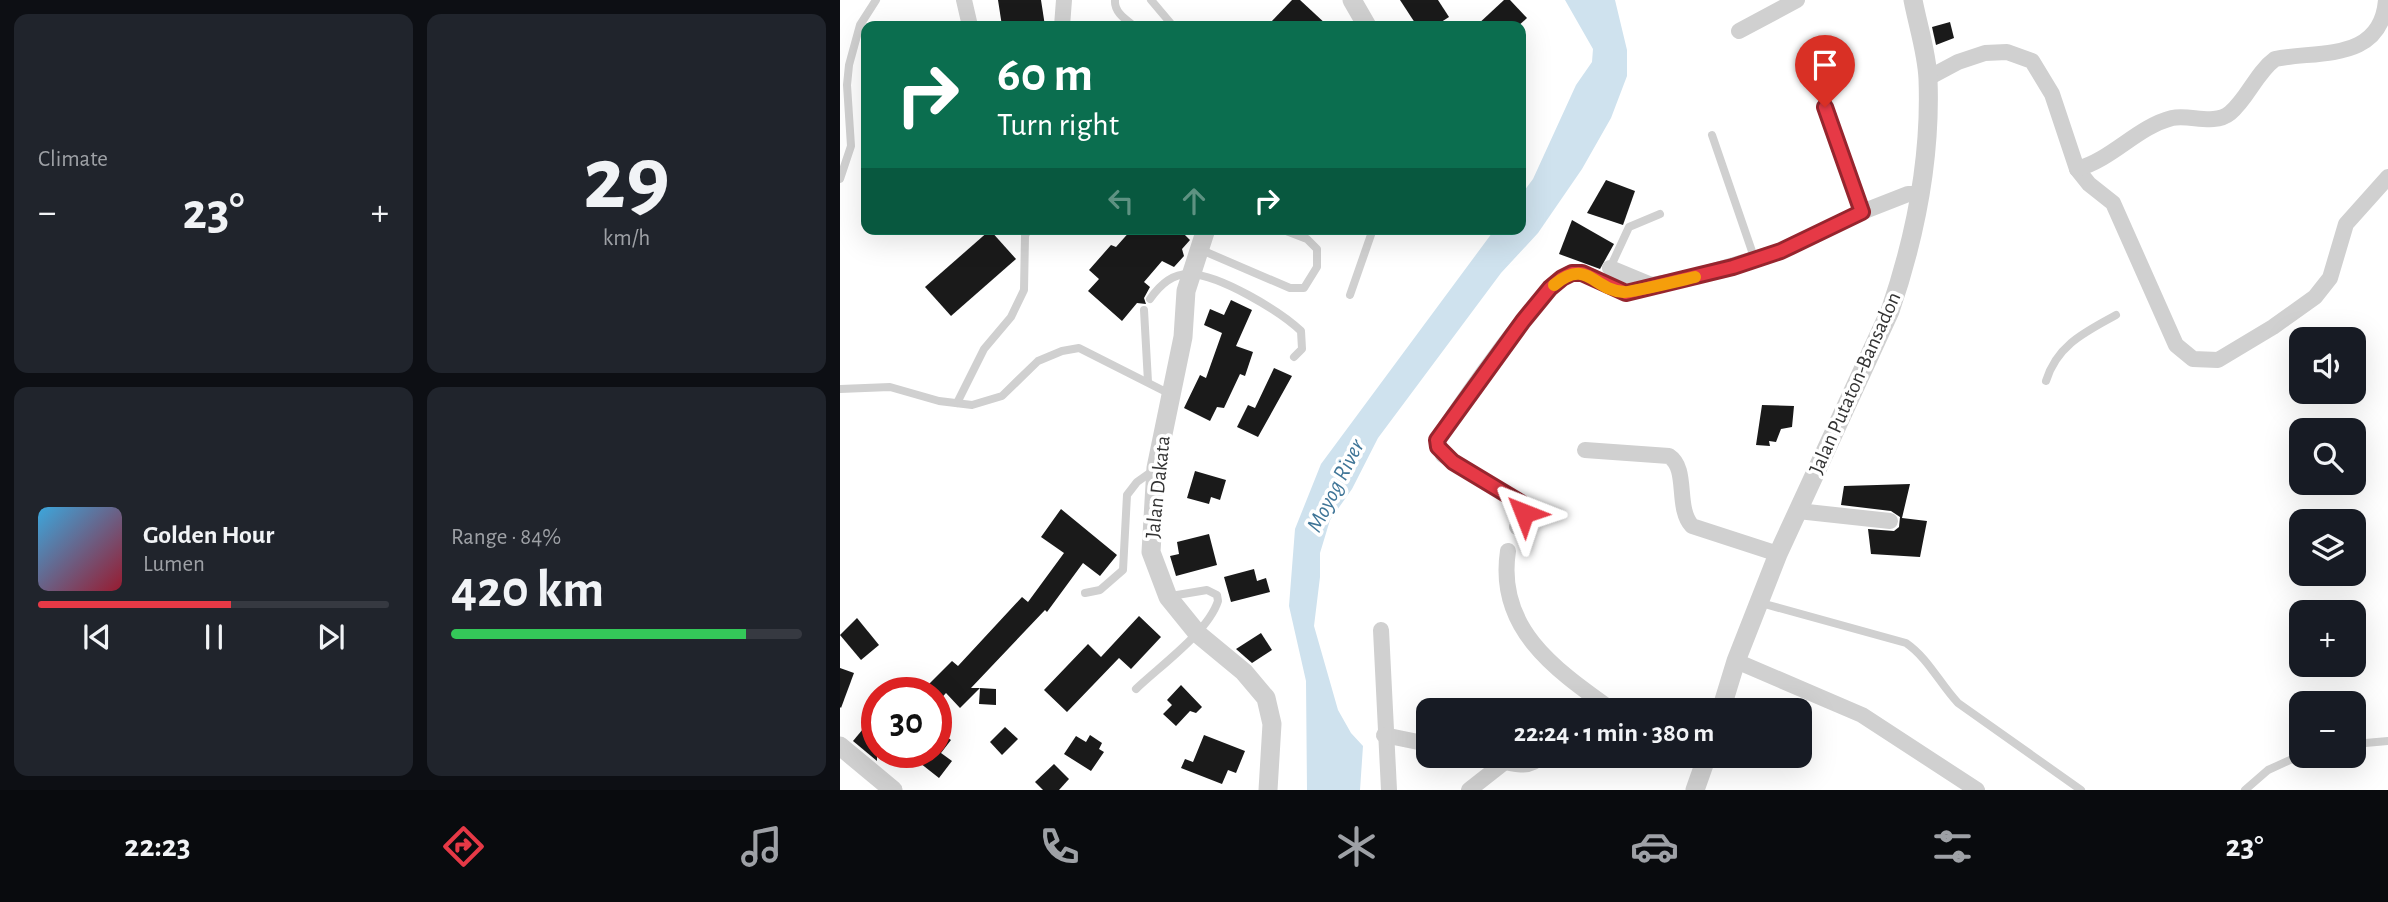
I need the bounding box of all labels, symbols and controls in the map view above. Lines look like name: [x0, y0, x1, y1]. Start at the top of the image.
pin: [1795, 35, 1855, 107]
icon: arrive: [1806, 46, 1844, 84]
icon: right: [882, 49, 973, 140]
text: 60 m: [997, 51, 1093, 100]
text: Turn right: [997, 109, 1119, 141]
text: 29: [583, 134, 670, 225]
text: Climate: [38, 148, 108, 171]
icon: left: [1102, 182, 1140, 220]
icon: ahead: [1175, 182, 1213, 220]
icon: right: [1248, 182, 1286, 220]
text: 23°: [182, 186, 245, 238]
text: −: [38, 194, 56, 232]
text: +: [371, 194, 389, 232]
text: km/h: [603, 227, 650, 250]
street label: Jalan Putaton-Bansadon: [1805, 289, 1905, 477]
map controls: [2289, 327, 2366, 768]
button: sound: [2289, 327, 2366, 404]
button: search: [2289, 418, 2366, 495]
street label: Jalan Dakata: [1142, 434, 1174, 539]
water label: Moyog River: [1303, 436, 1369, 536]
position arrow: [1487, 476, 1561, 550]
button: layers: [2289, 509, 2366, 586]
text: Golden Hour: [143, 522, 274, 548]
text: Range · 84%: [451, 526, 561, 549]
text: Lumen: [143, 553, 205, 576]
text: 420 km: [451, 564, 604, 616]
button: +: [2289, 600, 2366, 677]
icon: previous: [78, 618, 116, 656]
icon: pause: [195, 618, 233, 656]
icon: next: [312, 618, 350, 656]
speed limit sign: 30: [861, 677, 952, 768]
button: −: [2289, 691, 2366, 768]
text: 22:24 · 1 min · 380 m: [1514, 720, 1714, 746]
icon: directions: [439, 822, 488, 871]
icon: music: [737, 822, 786, 871]
icon: phone: [1035, 822, 1084, 871]
icon: climate: [1332, 822, 1381, 871]
icon: car: [1630, 822, 1679, 871]
icon: filters: [1928, 822, 1977, 871]
text: 22:23: [124, 830, 191, 862]
text: 23°: [2225, 830, 2264, 862]

